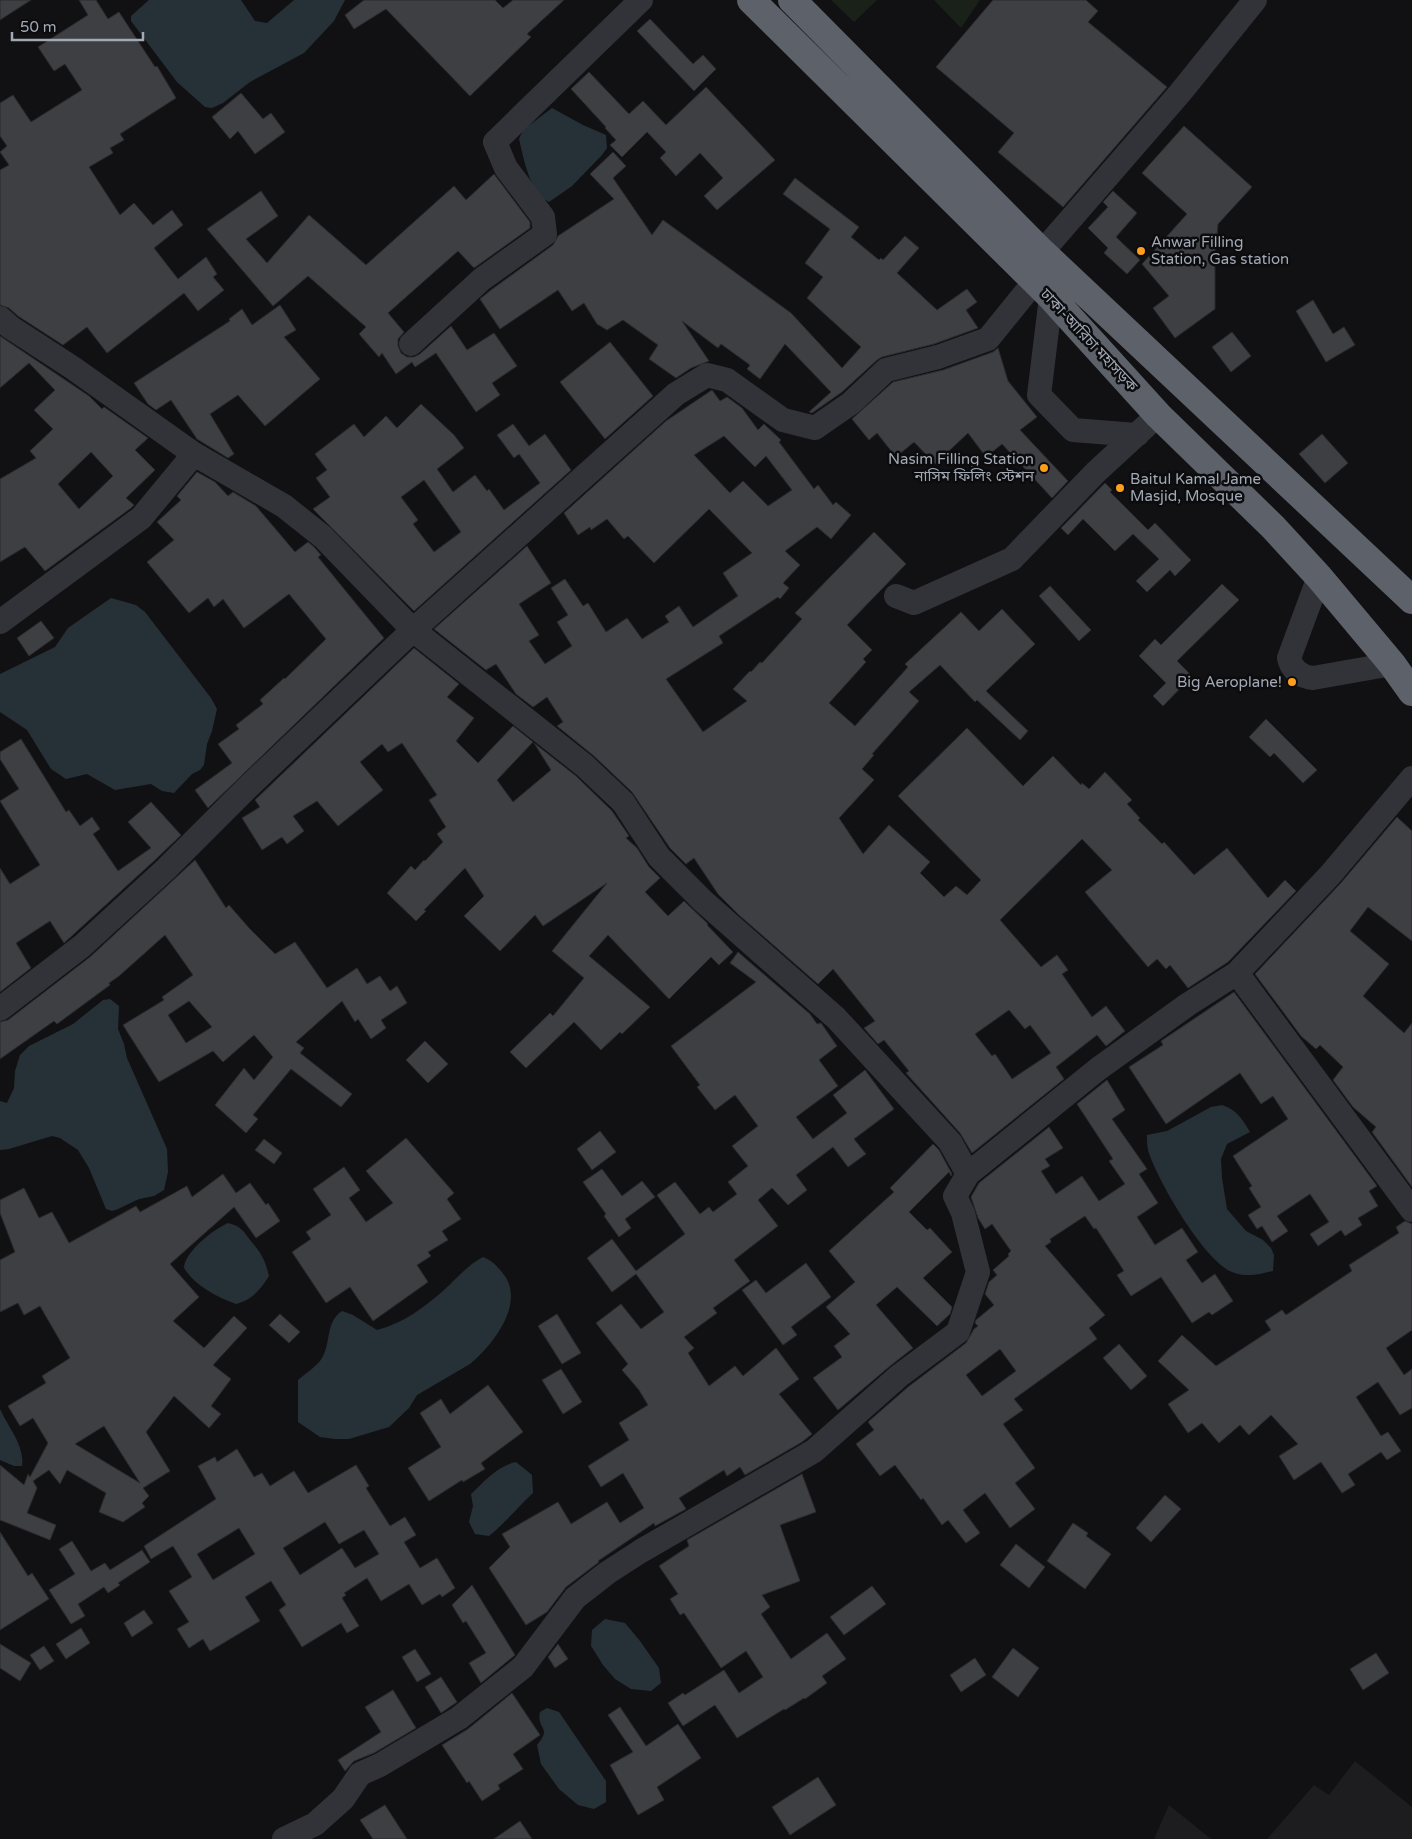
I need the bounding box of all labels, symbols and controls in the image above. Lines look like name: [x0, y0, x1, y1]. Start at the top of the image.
scale bar: [12, 10, 144, 42]
text: 50 m: [20, 18, 57, 36]
place label: Anwar Filling Station, Gas station: [1151, 233, 1289, 268]
marker: Anwar Filling Station, Gas station: [1135, 245, 1147, 257]
street label: ঢাকা-আরিচা মহাসড়ক: [1036, 284, 1142, 396]
place label: Nasim Filling Station নাসিম ফিলিং স্টেশন: [888, 450, 1035, 485]
marker: Nasim Filling Station নাসিম ফিলিং স্টেশন: [1038, 462, 1050, 474]
place label: Baitul Kamal Jame Masjid, Mosque: [1130, 470, 1261, 505]
marker: Baitul Kamal Jame Masjid, Mosque: [1114, 482, 1126, 494]
place label: Big Aeroplane!: [1177, 673, 1282, 691]
marker: Big Aeroplane!: [1286, 676, 1298, 688]

